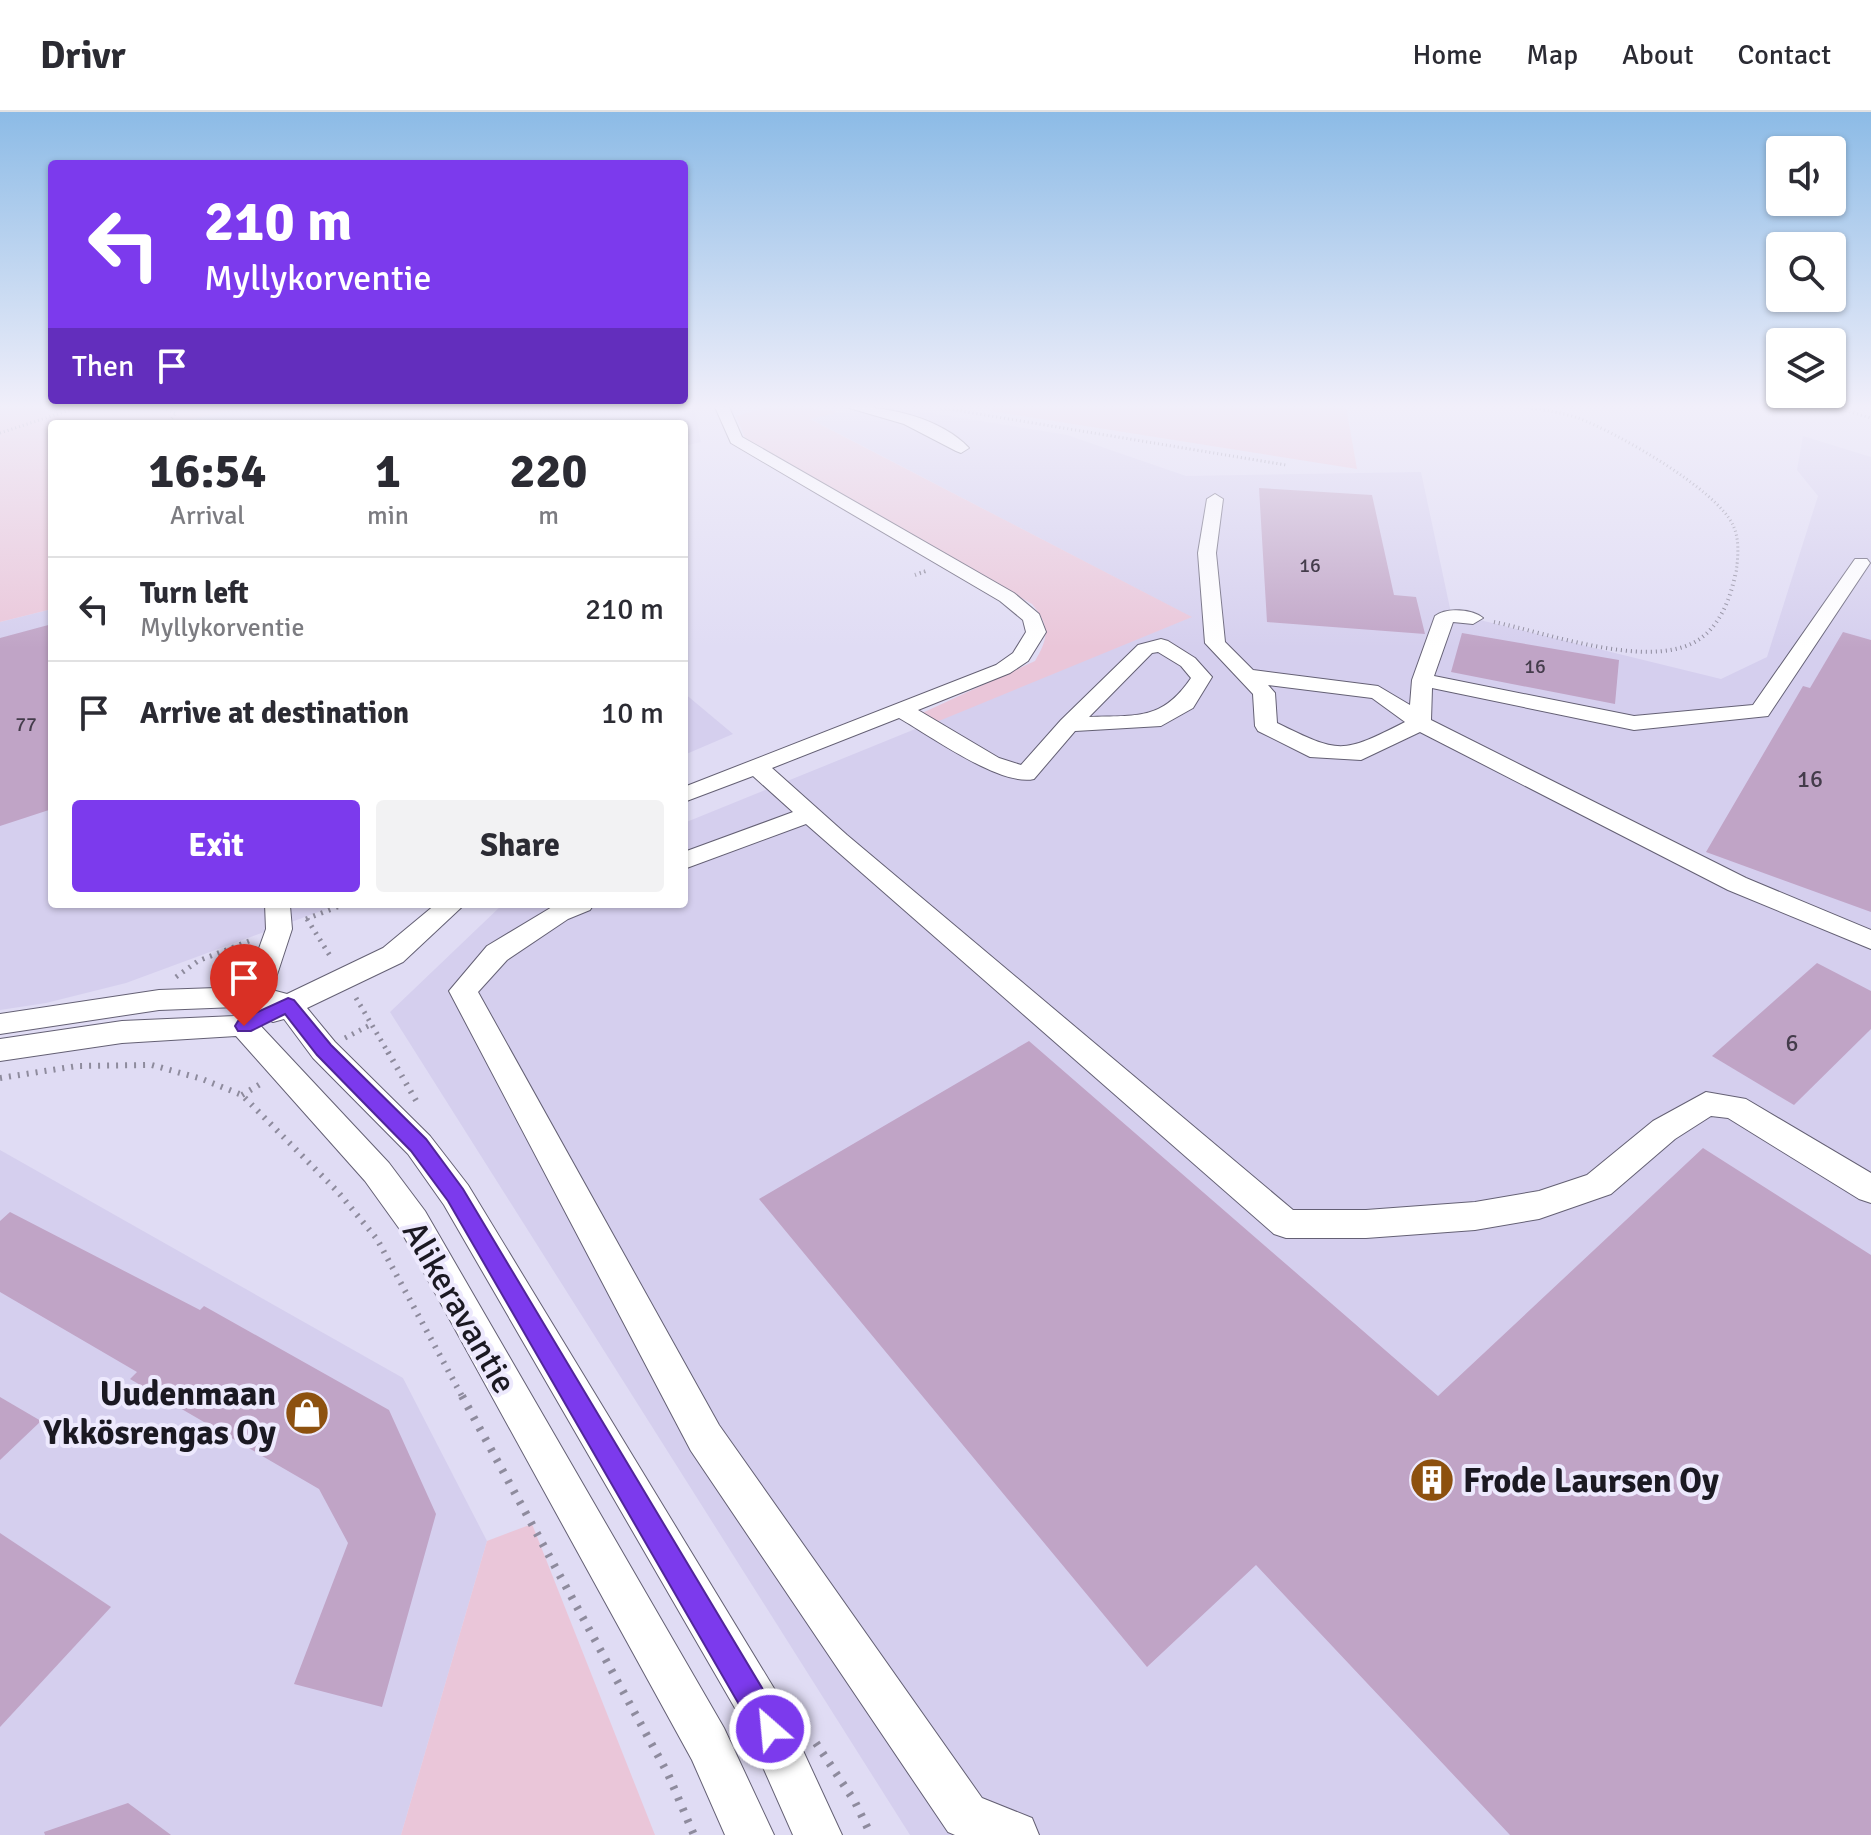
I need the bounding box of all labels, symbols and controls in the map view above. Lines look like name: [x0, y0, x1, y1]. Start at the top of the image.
text: Drivr: [40, 32, 126, 79]
text: Home: [1413, 38, 1482, 72]
text: Map: [1526, 38, 1578, 72]
text: About: [1622, 38, 1694, 72]
text: Contact: [1738, 38, 1831, 72]
map controls: [1766, 136, 1846, 408]
button: sound: [1766, 136, 1846, 216]
text: 210 m: [204, 187, 352, 256]
icon: left: [72, 192, 176, 296]
button: search: [1766, 232, 1846, 312]
text: Myllykorventie: [204, 256, 432, 301]
button: layers: [1766, 328, 1846, 408]
icon: arrive: [150, 344, 194, 388]
text: Then: [72, 348, 134, 385]
text: 16:54: [149, 442, 266, 501]
text: 1: [375, 442, 401, 501]
text: 220: [510, 442, 587, 501]
text: Arrival: [170, 500, 245, 532]
text: min: [367, 500, 409, 532]
text: m: [538, 500, 559, 532]
house number: 16: [1299, 553, 1321, 578]
text: Turn left: [140, 575, 249, 612]
icon: left: [72, 587, 116, 631]
text: 210 m: [585, 591, 664, 628]
text: Myllykorventie: [140, 612, 304, 644]
house number: 16: [1524, 654, 1546, 679]
icon: arrive: [72, 691, 116, 735]
text: Arrive at destination: [140, 695, 409, 732]
text: 10 m: [601, 695, 664, 732]
house number: 77: [15, 712, 37, 737]
house number: 16: [1797, 764, 1823, 794]
button: Exit: [72, 800, 360, 892]
button: Share: [376, 800, 664, 892]
pin: [210, 944, 278, 1026]
icon: arrive: [222, 956, 266, 1000]
house number: 6: [1786, 1028, 1798, 1058]
street label: Alikeravantie: [393, 1214, 525, 1401]
place label: Uudenmaan Ykkösrengas Oy: [42, 1373, 276, 1454]
shop icon: Uudenmaan Ykkösrengas Oy: [283, 1389, 331, 1437]
building icon: Frode Laursen Oy: [1408, 1456, 1456, 1504]
place label: Frode Laursen Oy: [1463, 1460, 1719, 1502]
position arrow: [728, 1687, 812, 1771]

